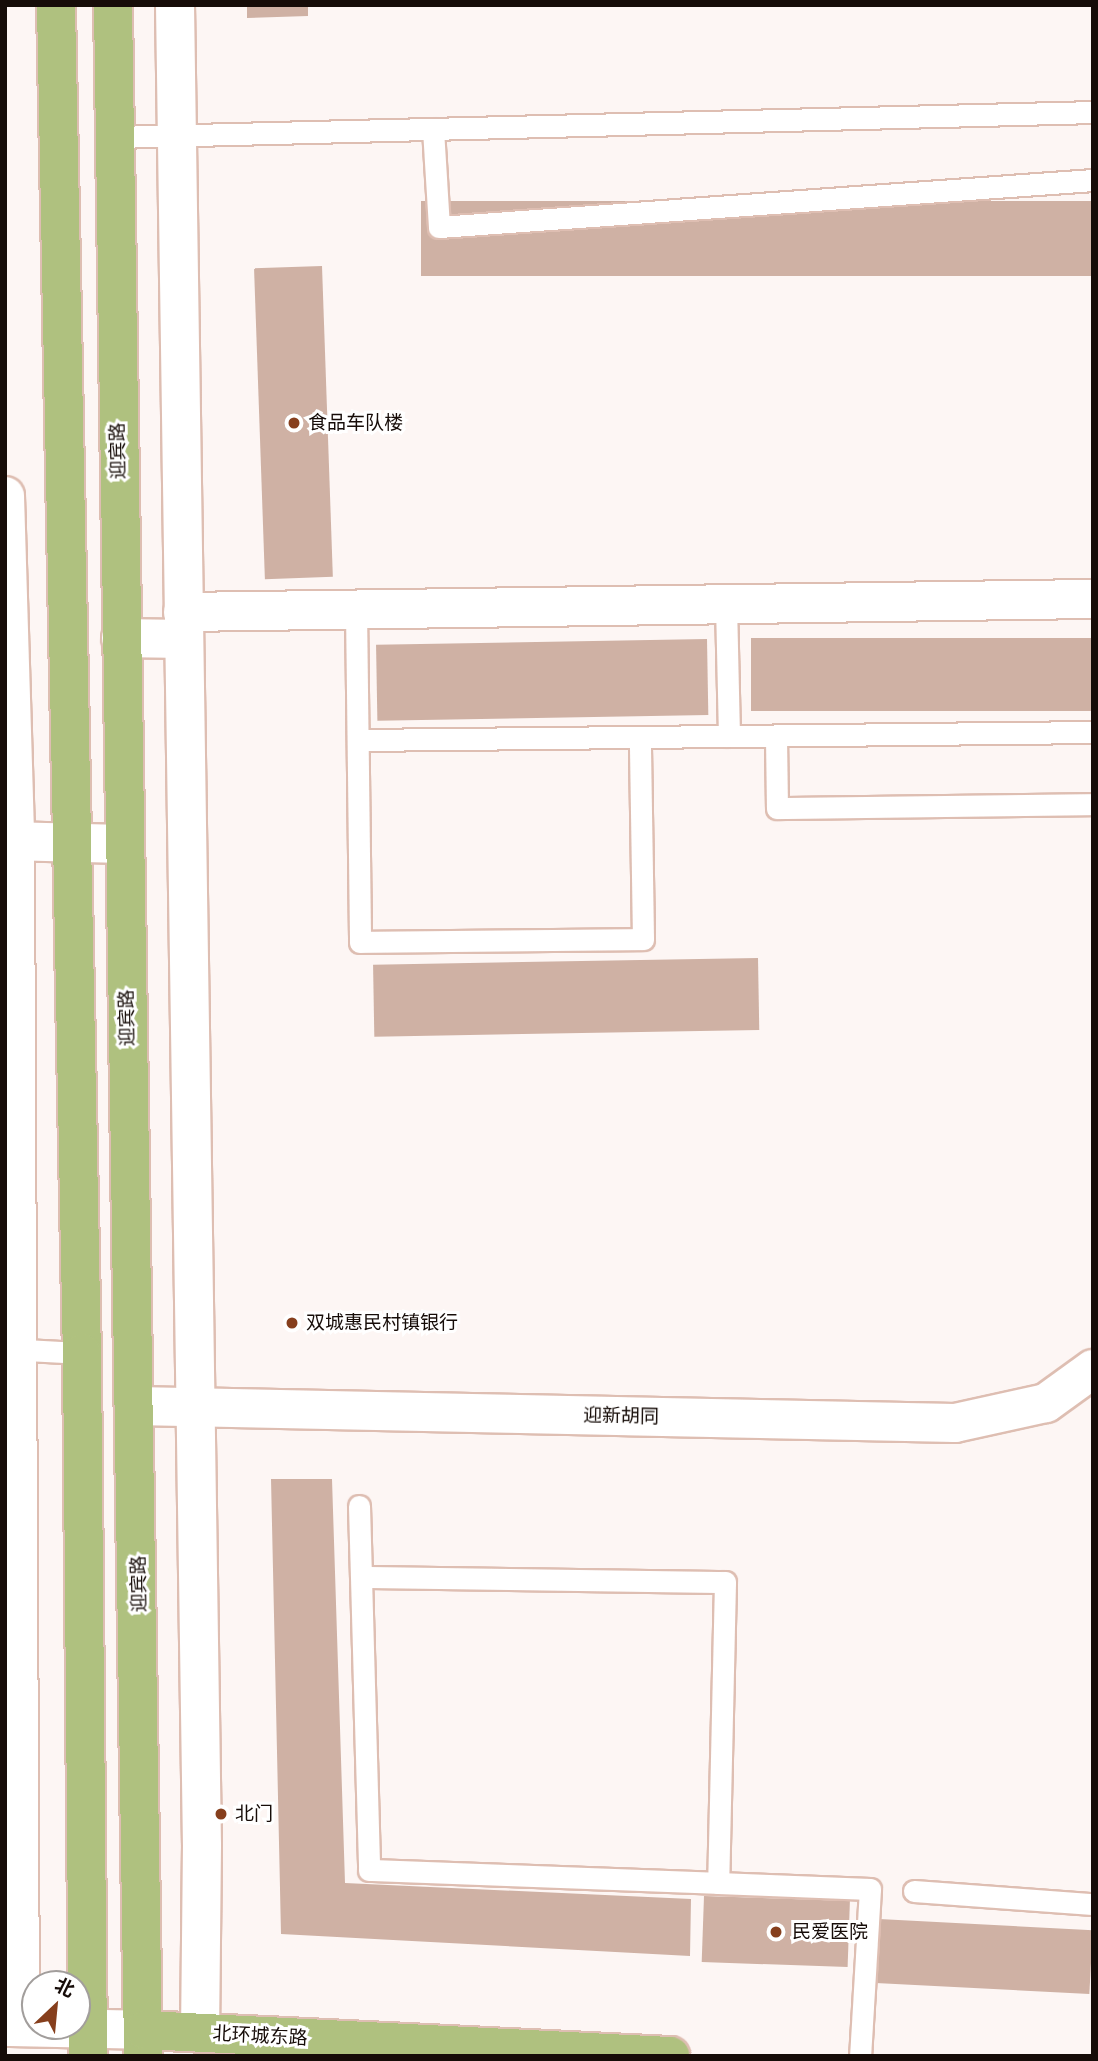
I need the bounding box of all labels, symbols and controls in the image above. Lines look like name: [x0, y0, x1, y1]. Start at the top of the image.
place label: 食品车队楼: [308, 412, 403, 434]
marker: 食品车队楼: [286, 415, 302, 431]
street label: 迎宾路: [106, 422, 130, 480]
street label: 迎宾路: [115, 989, 139, 1047]
place label: 双城惠民村镇银行: [306, 1312, 458, 1334]
marker: 双城惠民村镇银行: [284, 1315, 300, 1331]
street label: 迎新胡同: [583, 1404, 659, 1428]
street label: 迎宾路: [127, 1555, 151, 1613]
place label: 北门: [235, 1803, 273, 1825]
marker: 北门: [213, 1806, 229, 1822]
place label: 民爱医院: [792, 1921, 868, 1943]
marker: 民爱医院: [766, 1922, 786, 1942]
north arrow: [21, 1970, 91, 2040]
text: 北: [50, 1971, 79, 2004]
street label: 北环城东路: [212, 2022, 308, 2050]

